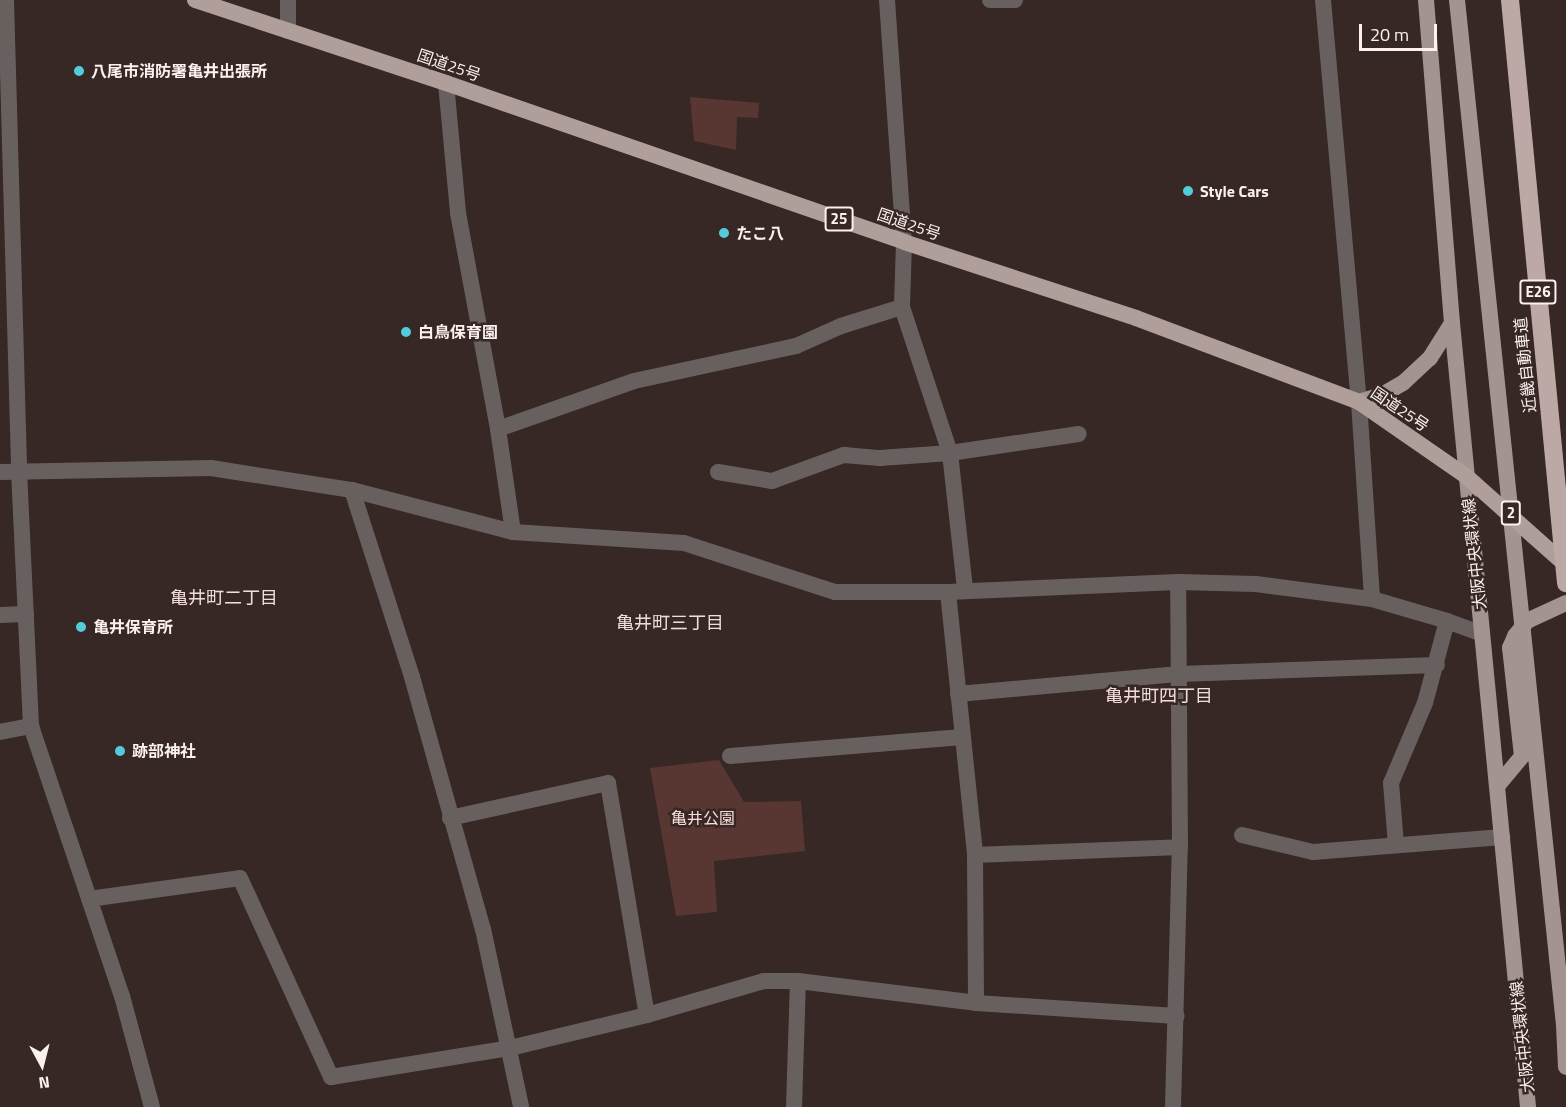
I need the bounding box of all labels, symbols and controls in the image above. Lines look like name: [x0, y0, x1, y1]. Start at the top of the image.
scale bar: [1362, 12, 1440, 50]
text: 20 m: [1370, 21, 1409, 48]
street label: 国道25号: [415, 45, 483, 85]
place label: 八尾市消防署亀井出張所: [91, 61, 267, 81]
marker: 八尾市消防署亀井出張所: [72, 64, 86, 78]
place label: Style Cars: [1200, 181, 1269, 201]
marker: Style Cars: [1181, 184, 1195, 198]
street label: 国道25号: [875, 204, 943, 244]
road number: 25: [824, 207, 854, 231]
place label: たこ八: [736, 223, 784, 243]
marker: たこ八: [717, 226, 731, 240]
road number: E26: [1518, 280, 1558, 304]
street label: 近畿自動車道: [1510, 316, 1540, 414]
place label: 白鳥保育園: [418, 322, 498, 342]
marker: 白鳥保育園: [399, 325, 413, 339]
street label: 国道25号: [1367, 383, 1433, 435]
street label: 大阪中央環状線: [1459, 497, 1489, 611]
road number: 2: [1500, 501, 1522, 525]
district label: 亀井町二丁目: [170, 587, 278, 609]
district label: 亀井町三丁目: [616, 612, 724, 634]
place label: 亀井保育所: [93, 617, 173, 637]
marker: 亀井保育所: [74, 620, 88, 634]
district label: 亀井町四丁目: [1105, 685, 1213, 707]
place label: 跡部神社: [132, 741, 196, 761]
marker: 跡部神社: [113, 744, 127, 758]
park label: 亀井公園: [671, 808, 735, 828]
street label: 大阪中央環状線: [1507, 980, 1537, 1094]
north arrow: [12, 1035, 72, 1095]
text: N: [37, 1070, 51, 1095]

